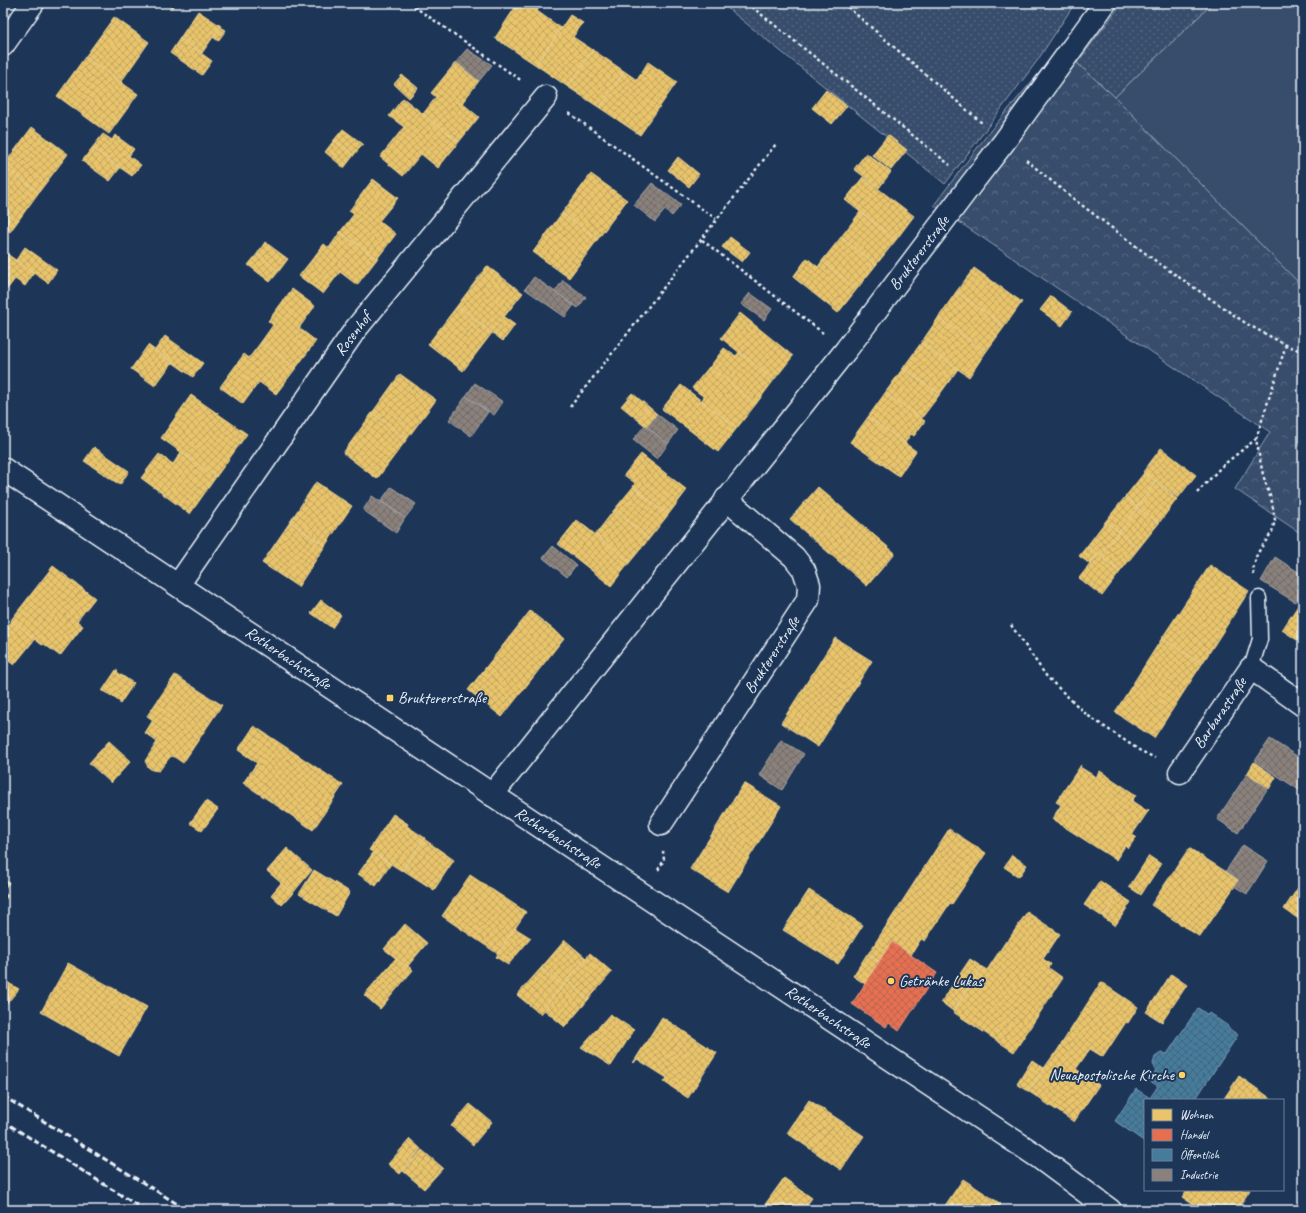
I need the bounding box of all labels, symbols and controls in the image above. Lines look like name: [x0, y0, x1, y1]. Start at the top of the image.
street label: Bruktererstraße: [884, 210, 955, 294]
street label: Rosenhof: [330, 306, 378, 360]
street label: Bruktererstraße: [740, 611, 805, 697]
street label: Rotherbachstraße: [241, 622, 336, 695]
street label: Barbarastraße: [1189, 672, 1252, 753]
place label: Bruktererstraße: [398, 688, 488, 708]
marker: Bruktererstraße: [385, 693, 395, 703]
street label: Rotherbachstraße: [511, 803, 606, 874]
place label: Getränke Lukas: [899, 971, 984, 991]
marker: Getränke Lukas: [886, 976, 896, 986]
street label: Rotherbachstraße: [781, 981, 876, 1054]
place label: Neuapostolische Kirche: [1050, 1065, 1176, 1085]
marker: Neuapostolische Kirche: [1177, 1070, 1187, 1080]
legend: [1144, 1099, 1284, 1191]
text: Wohnen: [1180, 1107, 1214, 1123]
text: Handel: [1180, 1127, 1210, 1143]
text: Öffentlich: [1180, 1147, 1220, 1163]
text: Industrie: [1180, 1167, 1219, 1183]

